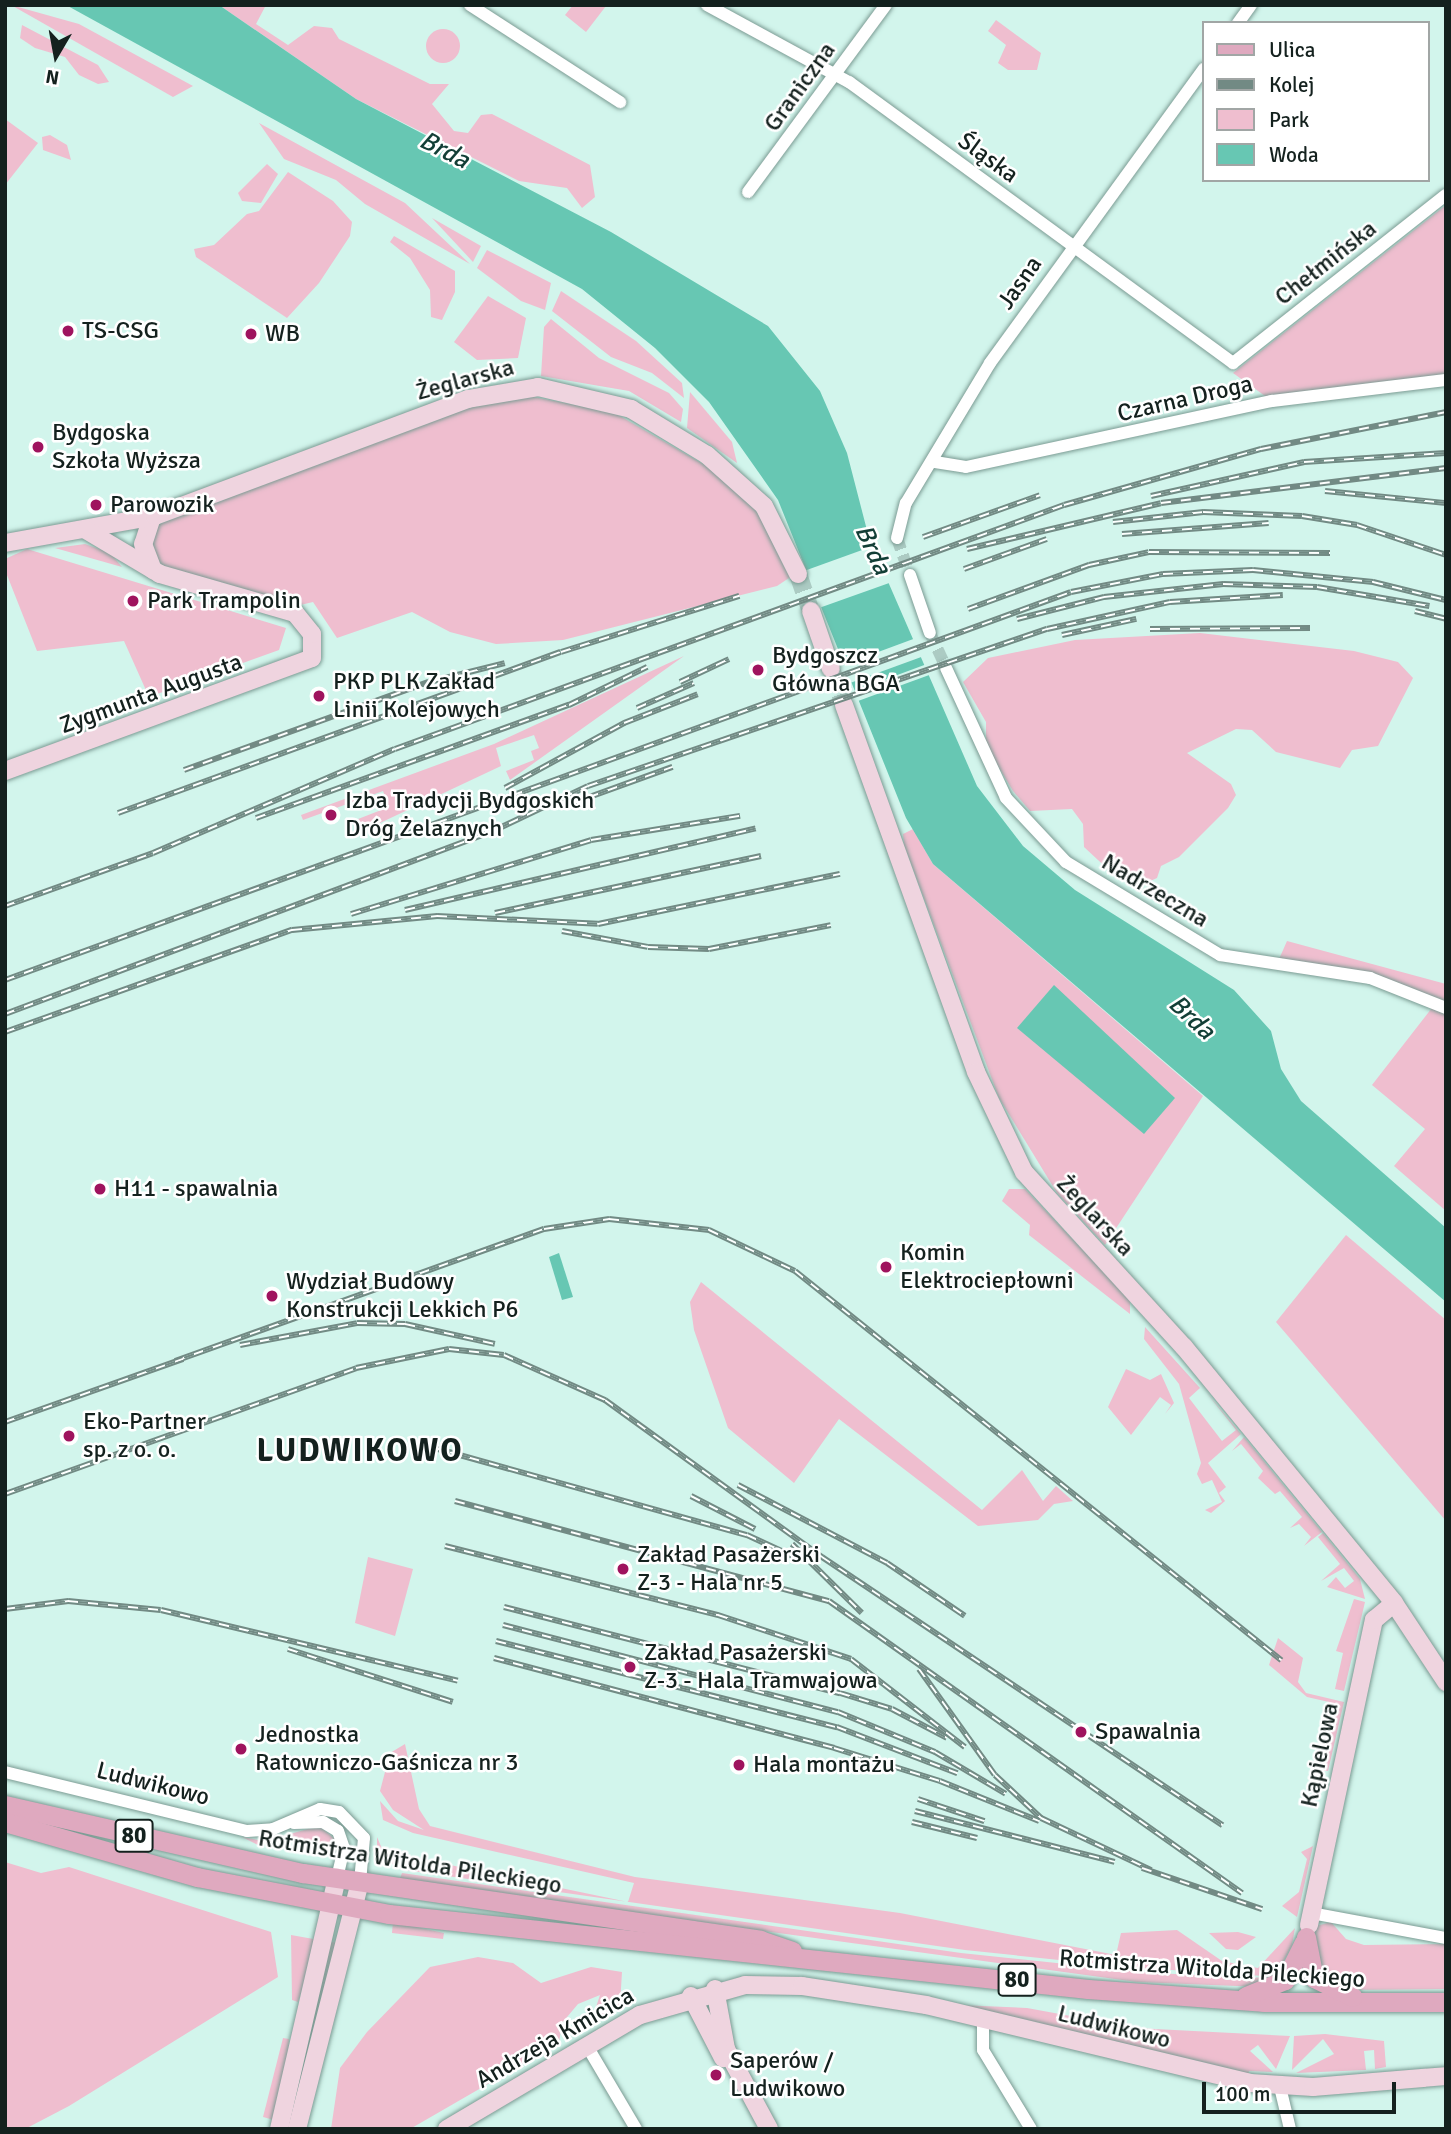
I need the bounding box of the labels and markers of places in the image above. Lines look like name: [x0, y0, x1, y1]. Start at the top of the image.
place label: TS-CSG: [82, 317, 159, 345]
place label: WB: [265, 320, 300, 348]
marker: TS-CSG: [60, 323, 76, 339]
marker: WB: [243, 326, 259, 342]
place label: Bydgoska Szkoła Wyższa: [52, 419, 201, 475]
marker: Bydgoska Szkoła Wyższa: [30, 439, 46, 455]
place label: Parowozik: [110, 491, 214, 519]
marker: Parowozik: [88, 497, 104, 513]
place label: Park Trampolin: [147, 587, 301, 615]
marker: Park Trampolin: [125, 593, 141, 609]
place label: Bydgoszcz Główna BGA: [772, 642, 900, 698]
marker: Bydgoszcz Główna BGA: [750, 662, 766, 678]
place label: PKP PLK Zakład Linii Kolejowych: [333, 668, 500, 724]
marker: PKP PLK Zakład Linii Kolejowych: [311, 688, 327, 704]
place label: Izba Tradycji Bydgoskich Dróg Żelaznych: [345, 787, 594, 843]
marker: Izba Tradycji Bydgoskich Dróg Żelaznych: [323, 807, 339, 823]
place label: H11 - spawalnia: [114, 1175, 278, 1203]
marker: H11 - spawalnia: [92, 1181, 108, 1197]
place label: Komin Elektrociepłowni: [900, 1239, 1074, 1295]
marker: Komin Elektrociepłowni: [878, 1259, 894, 1275]
place label: Wydział Budowy Konstrukcji Lekkich P6: [286, 1268, 518, 1324]
marker: Wydział Budowy Konstrukcji Lekkich P6: [264, 1288, 280, 1304]
place label: Eko-Partner sp. z o. o.: [83, 1408, 206, 1464]
marker: Eko-Partner sp. z o. o.: [61, 1428, 77, 1444]
place label: Zakład Pasażerski Z-3 - Hala nr 5: [637, 1541, 820, 1597]
marker: Zakład Pasażerski Z-3 - Hala nr 5: [615, 1561, 631, 1577]
place label: Zakład Pasażerski Z-3 - Hala Tramwajowa: [644, 1639, 878, 1695]
marker: Zakład Pasażerski Z-3 - Hala Tramwajowa: [622, 1659, 638, 1675]
place label: Spawalnia: [1095, 1718, 1201, 1746]
place label: Jednostka Ratowniczo-Gaśnicza nr 3: [255, 1721, 518, 1777]
marker: Spawalnia: [1073, 1724, 1089, 1740]
marker: Jednostka Ratowniczo-Gaśnicza nr 3: [233, 1741, 249, 1757]
place label: Hala montażu: [753, 1751, 895, 1779]
marker: Hala montażu: [731, 1757, 747, 1773]
place label: Saperów / Ludwikowo: [730, 2047, 845, 2103]
marker: Saperów / Ludwikowo: [708, 2067, 724, 2083]

